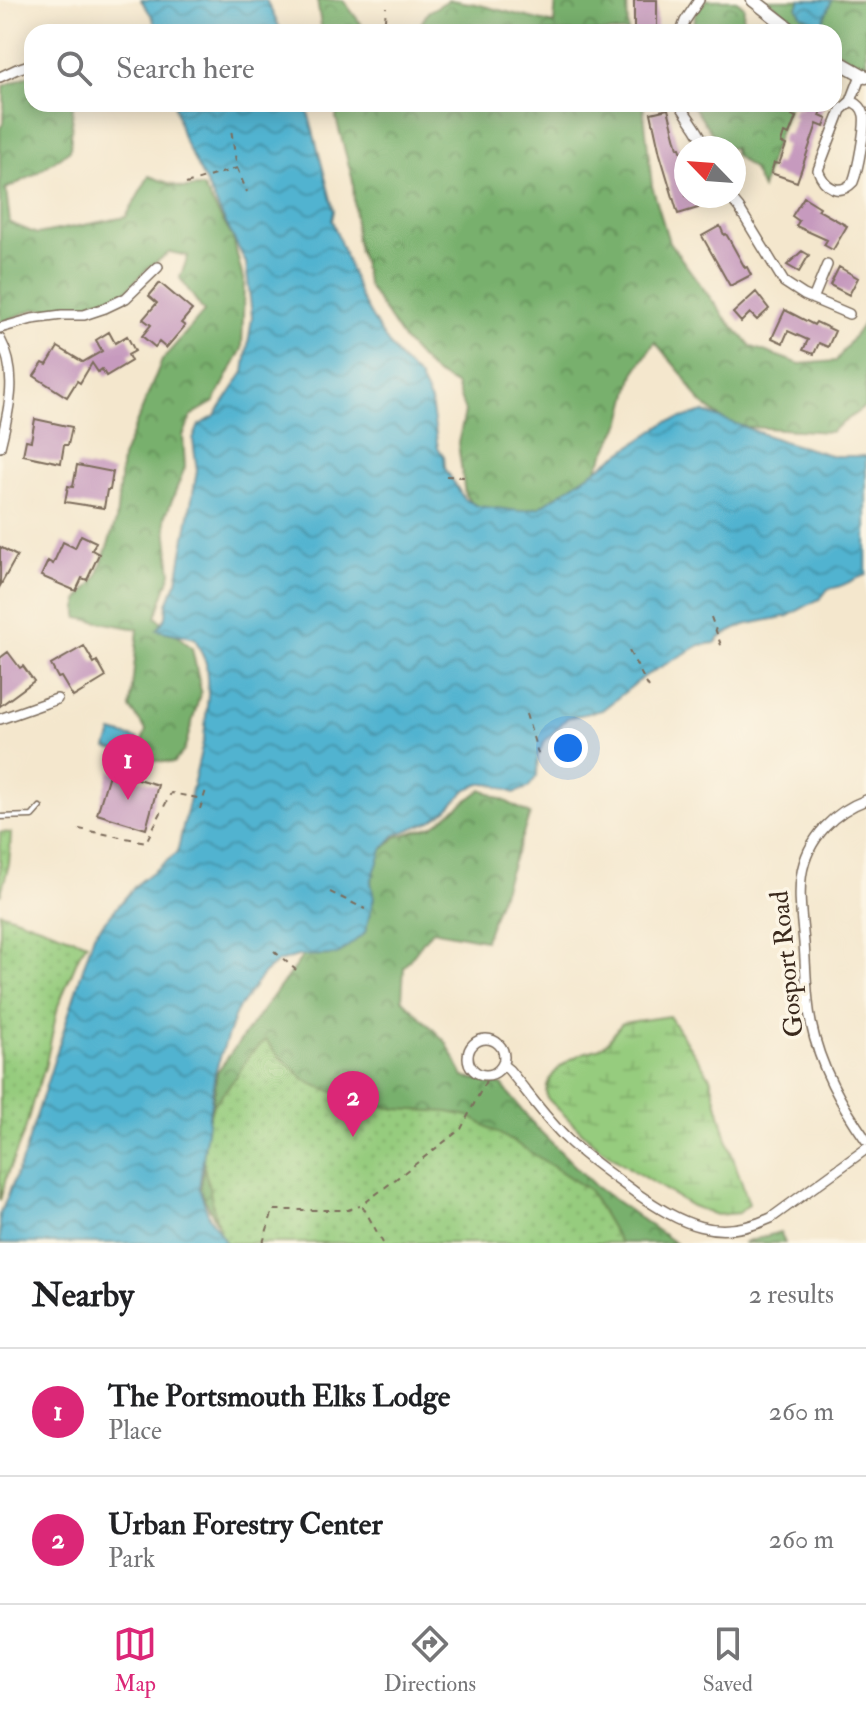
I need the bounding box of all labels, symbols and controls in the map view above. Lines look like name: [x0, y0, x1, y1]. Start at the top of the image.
search box: [24, 24, 842, 112]
icon: search: [52, 46, 96, 90]
text: Search here: [116, 50, 255, 87]
north arrow: [674, 136, 746, 208]
your location: [548, 728, 588, 768]
pin: 1: [102, 734, 154, 800]
street label: Gosport Road: [763, 889, 812, 1039]
pin: 2: [327, 1071, 379, 1137]
text: Nearby: [32, 1274, 134, 1317]
text: 2 results: [749, 1279, 834, 1311]
text: The Portsmouth Elks Lodge: [108, 1378, 450, 1415]
text: 1: [53, 1396, 63, 1428]
text: 260 m: [769, 1396, 834, 1428]
text: Place: [108, 1415, 162, 1447]
text: Urban Forestry Center: [108, 1506, 383, 1543]
text: 2: [51, 1524, 65, 1556]
text: 260 m: [769, 1524, 834, 1556]
text: Park: [108, 1543, 155, 1575]
tab: Map: [113, 1622, 157, 1698]
tab: Directions: [384, 1622, 476, 1698]
tab: Saved: [703, 1622, 753, 1698]

